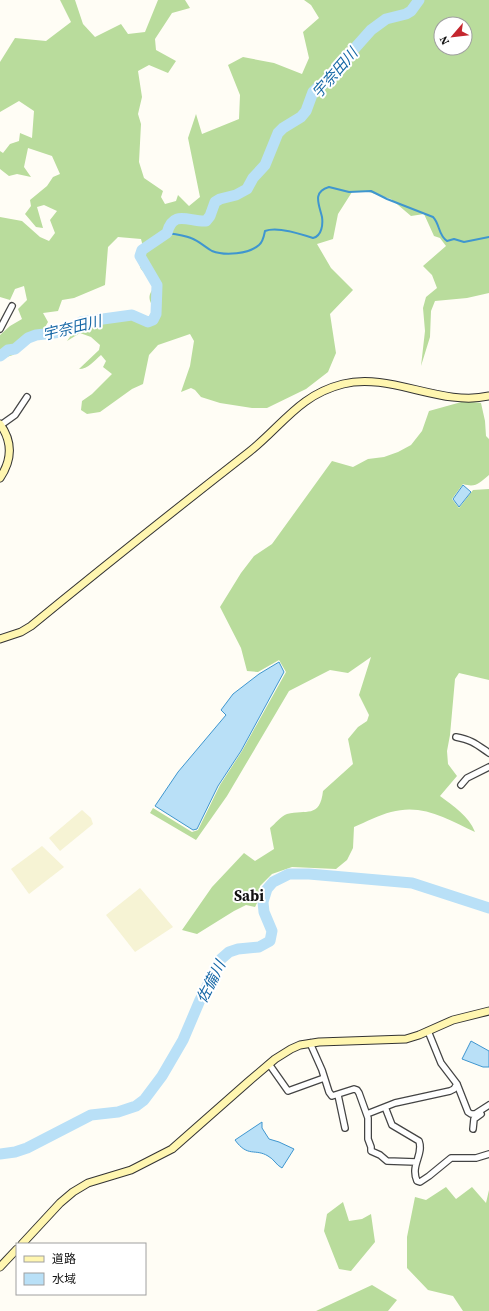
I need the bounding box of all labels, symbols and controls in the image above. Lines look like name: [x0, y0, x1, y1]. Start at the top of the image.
north arrow: [433, 16, 473, 56]
text: N: [436, 33, 453, 48]
water label: 宇奈田川: [307, 42, 364, 102]
water label: 宇奈田川: [40, 310, 105, 345]
district label: Sabi: [234, 885, 264, 906]
water label: 佐備川: [191, 955, 231, 1007]
legend: [16, 1243, 146, 1295]
text: 道路: [52, 1251, 76, 1267]
text: 水域: [52, 1271, 76, 1287]

